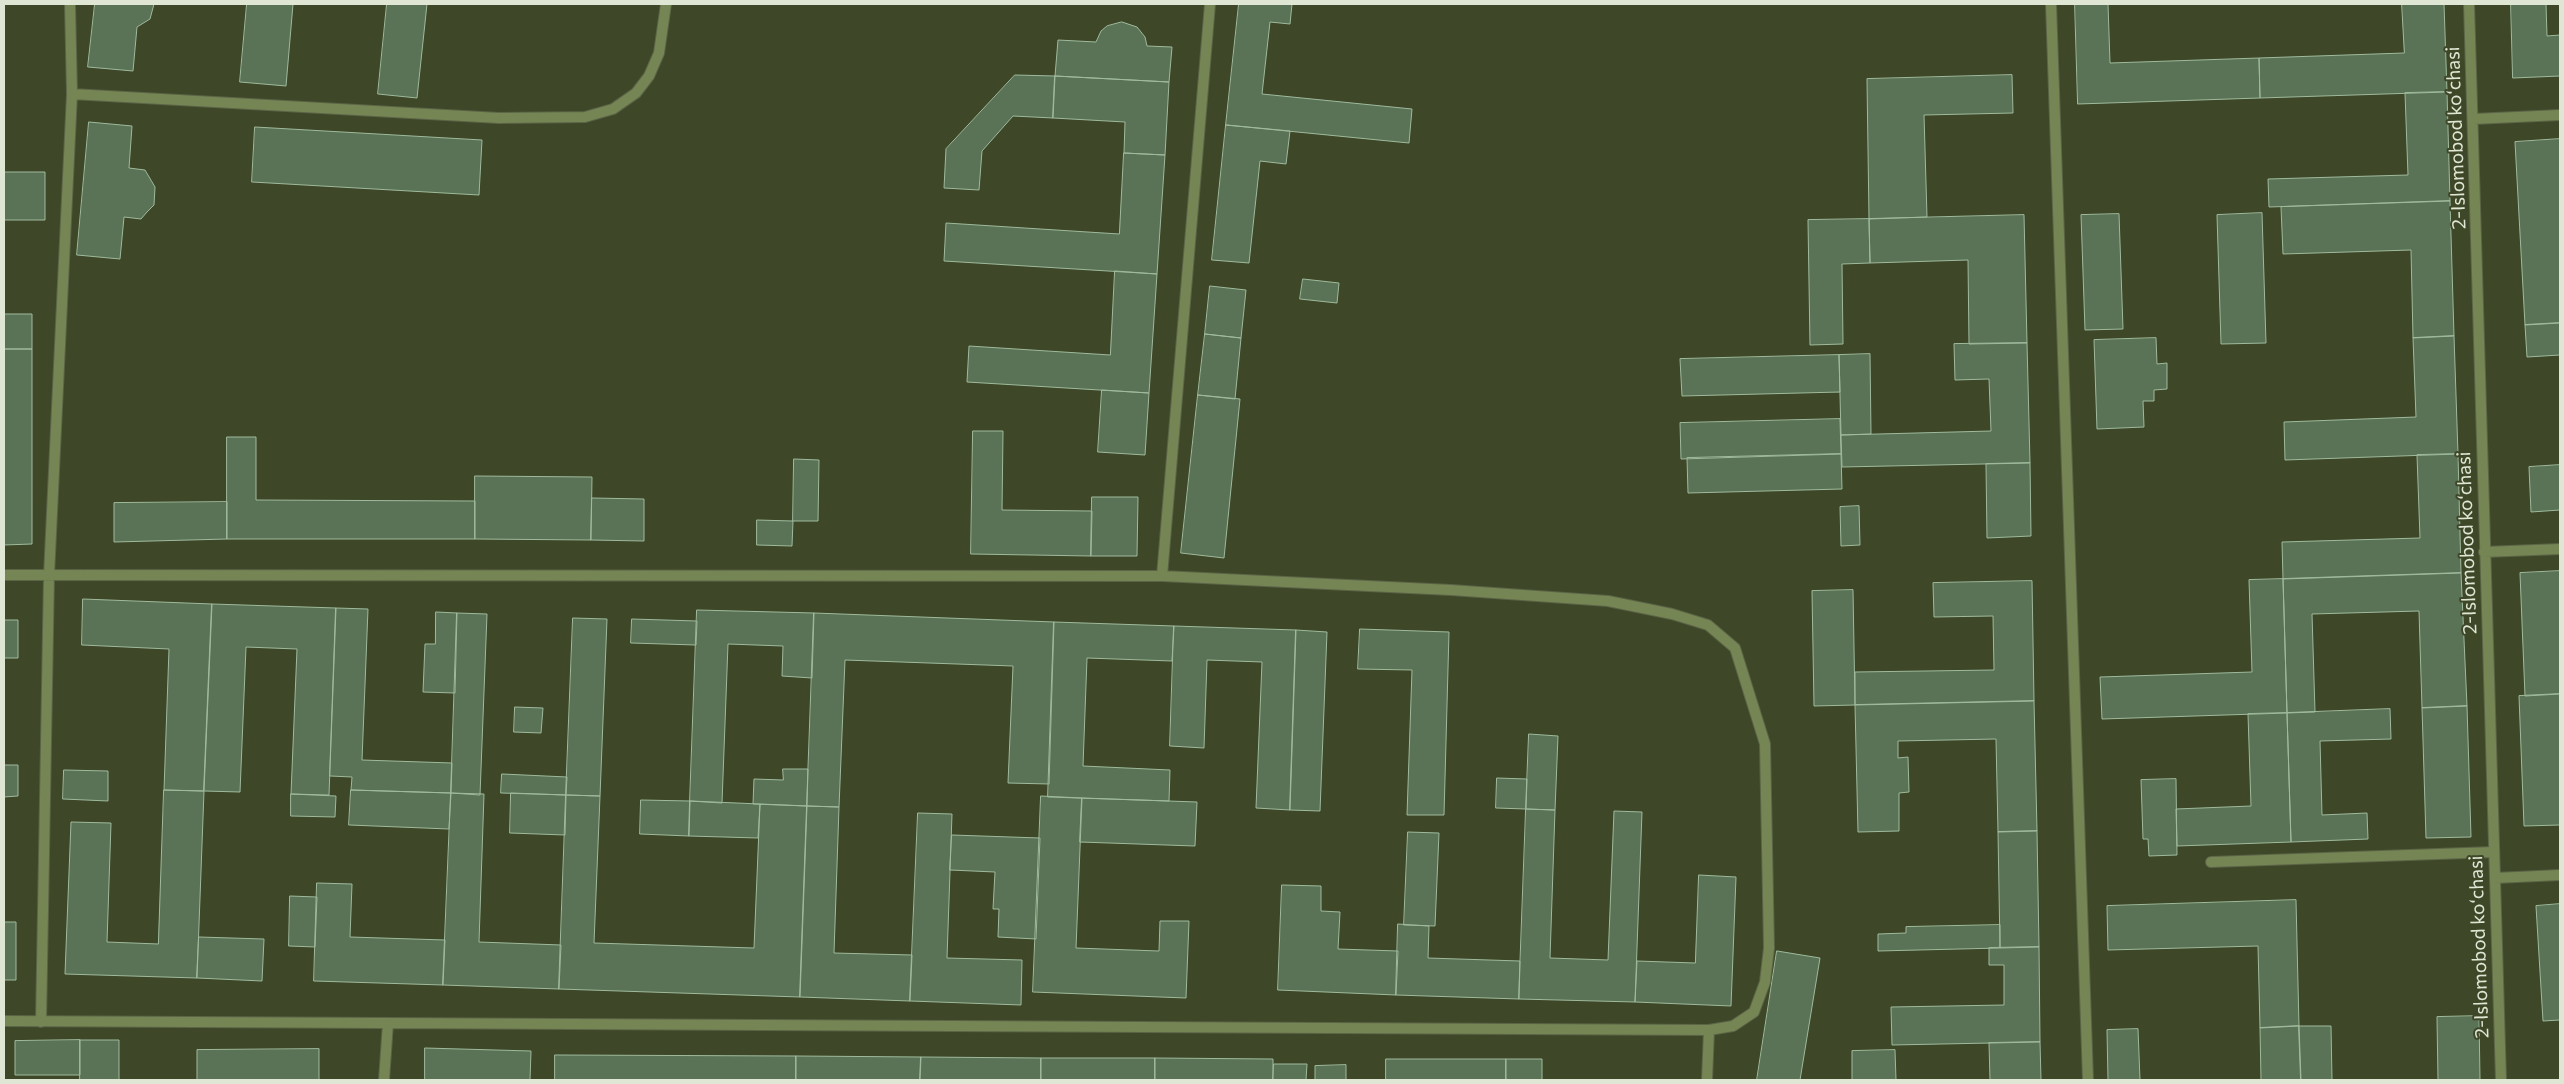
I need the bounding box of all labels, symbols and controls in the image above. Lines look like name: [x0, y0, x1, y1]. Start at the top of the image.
street label: 2-Islomobod koʻchasi: [2441, 46, 2471, 230]
street label: 2-Islomobod koʻchasi: [2452, 451, 2482, 635]
street label: 2-Islomobod koʻchasi: [2464, 855, 2494, 1039]

